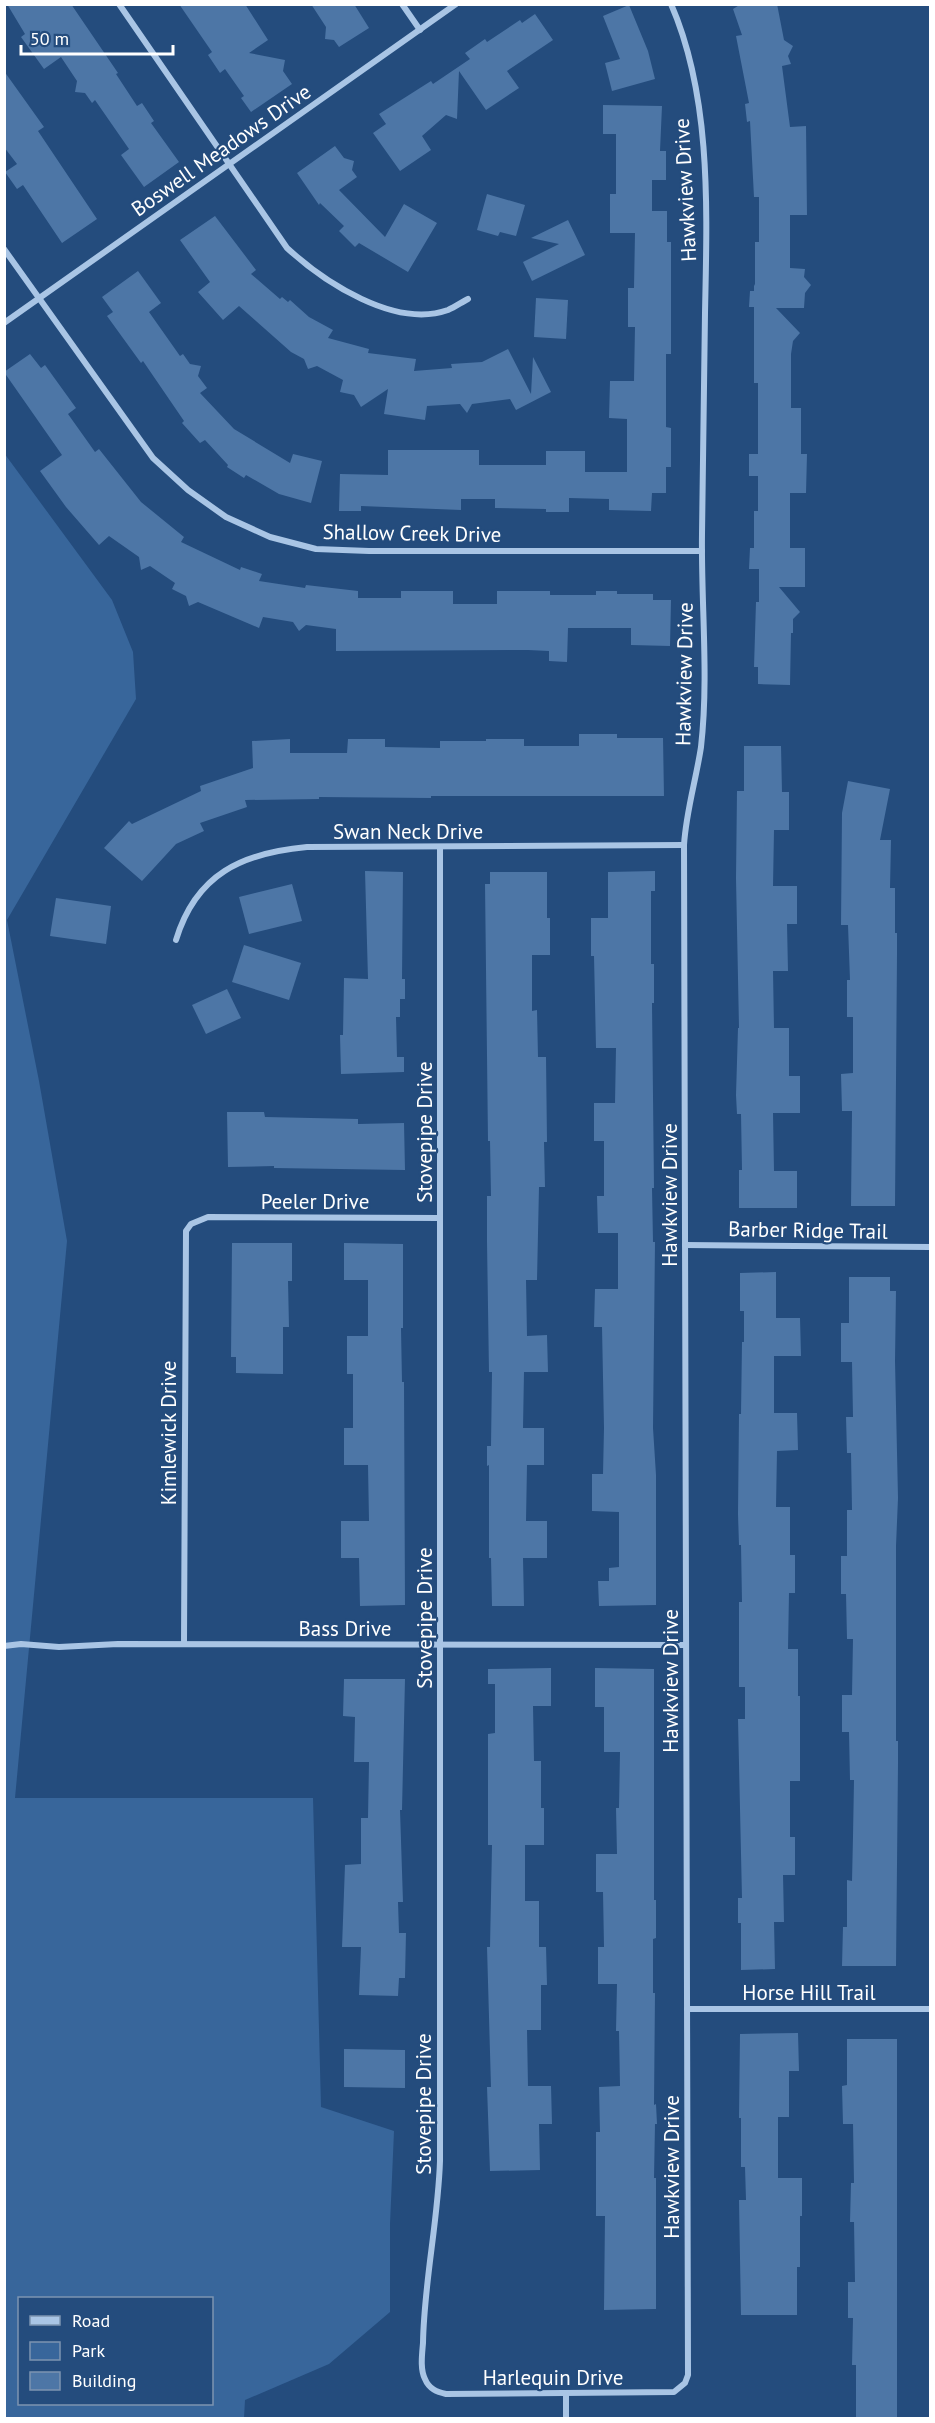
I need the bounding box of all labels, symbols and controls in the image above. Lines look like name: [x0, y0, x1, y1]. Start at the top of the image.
scale bar: [21, 18, 172, 56]
text: 50 m: [30, 27, 69, 50]
street label: Boswell Meadows Drive: [126, 78, 316, 222]
street label: Hawkview Drive: [668, 118, 702, 262]
street label: Shallow Creek Drive: [322, 518, 502, 548]
street label: Hawkview Drive: [669, 602, 699, 746]
street label: Swan Neck Drive: [333, 818, 483, 845]
street label: Stovepipe Drive: [411, 1061, 438, 1203]
street label: Hawkview Drive: [656, 1123, 683, 1267]
street label: Peeler Drive: [261, 1188, 369, 1215]
street label: Barber Ridge Trail: [728, 1215, 888, 1245]
street label: Kimlewick Drive: [155, 1361, 182, 1505]
street label: Stovepipe Drive: [411, 1547, 438, 1689]
street label: Hawkview Drive: [657, 1609, 684, 1753]
street label: Bass Drive: [298, 1615, 392, 1642]
street label: Horse Hill Trail: [742, 1979, 876, 2006]
street label: Stovepipe Drive: [410, 2033, 437, 2175]
street label: Hawkview Drive: [658, 2095, 685, 2239]
legend: [18, 2297, 213, 2405]
text: Road: [72, 2309, 110, 2332]
text: Park: [72, 2339, 105, 2362]
street label: Harlequin Drive: [483, 2364, 623, 2391]
text: Building: [72, 2369, 136, 2392]

